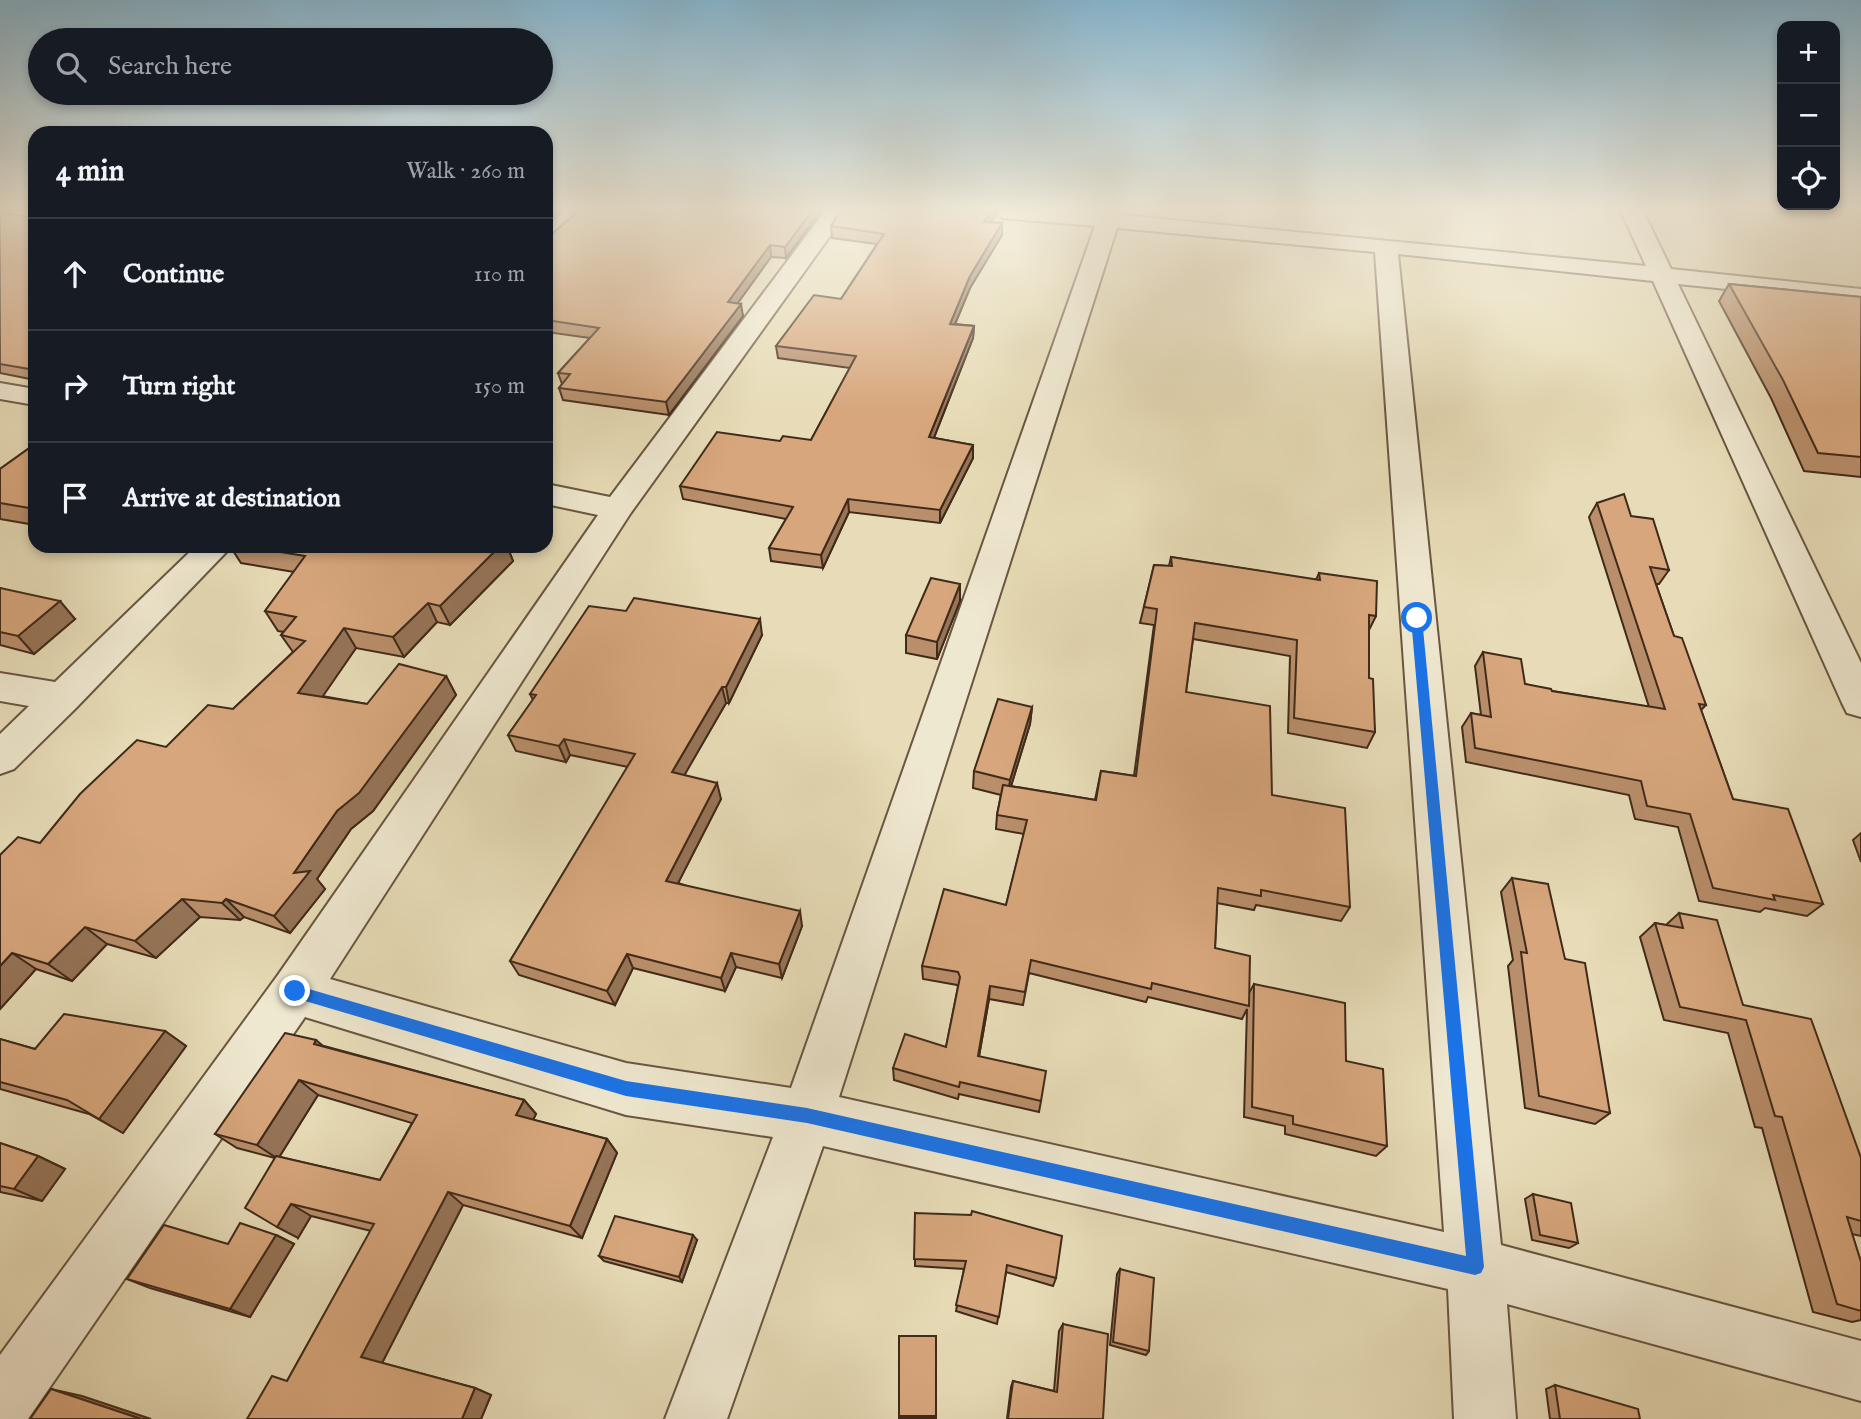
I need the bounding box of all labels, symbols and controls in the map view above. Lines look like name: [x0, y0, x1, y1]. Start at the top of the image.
map controls: [1777, 21, 1840, 210]
button: +: [1777, 21, 1840, 84]
search box: [28, 28, 553, 105]
icon: search: [52, 48, 90, 86]
text: Search here: [108, 50, 232, 83]
button: −: [1777, 84, 1840, 147]
button: locate: [1777, 147, 1840, 210]
text: 4 min: [56, 153, 124, 191]
text: Walk · 260 m: [406, 157, 525, 186]
icon: ahead: [56, 255, 94, 293]
text: Continue: [123, 258, 224, 291]
text: 110 m: [474, 260, 525, 289]
icon: right: [56, 367, 94, 405]
text: Turn right: [123, 370, 236, 403]
text: 150 m: [474, 372, 525, 401]
icon: arrive: [56, 479, 94, 517]
text: Arrive at destination: [123, 482, 341, 515]
route start: [1401, 602, 1432, 633]
route end: [279, 975, 310, 1006]

